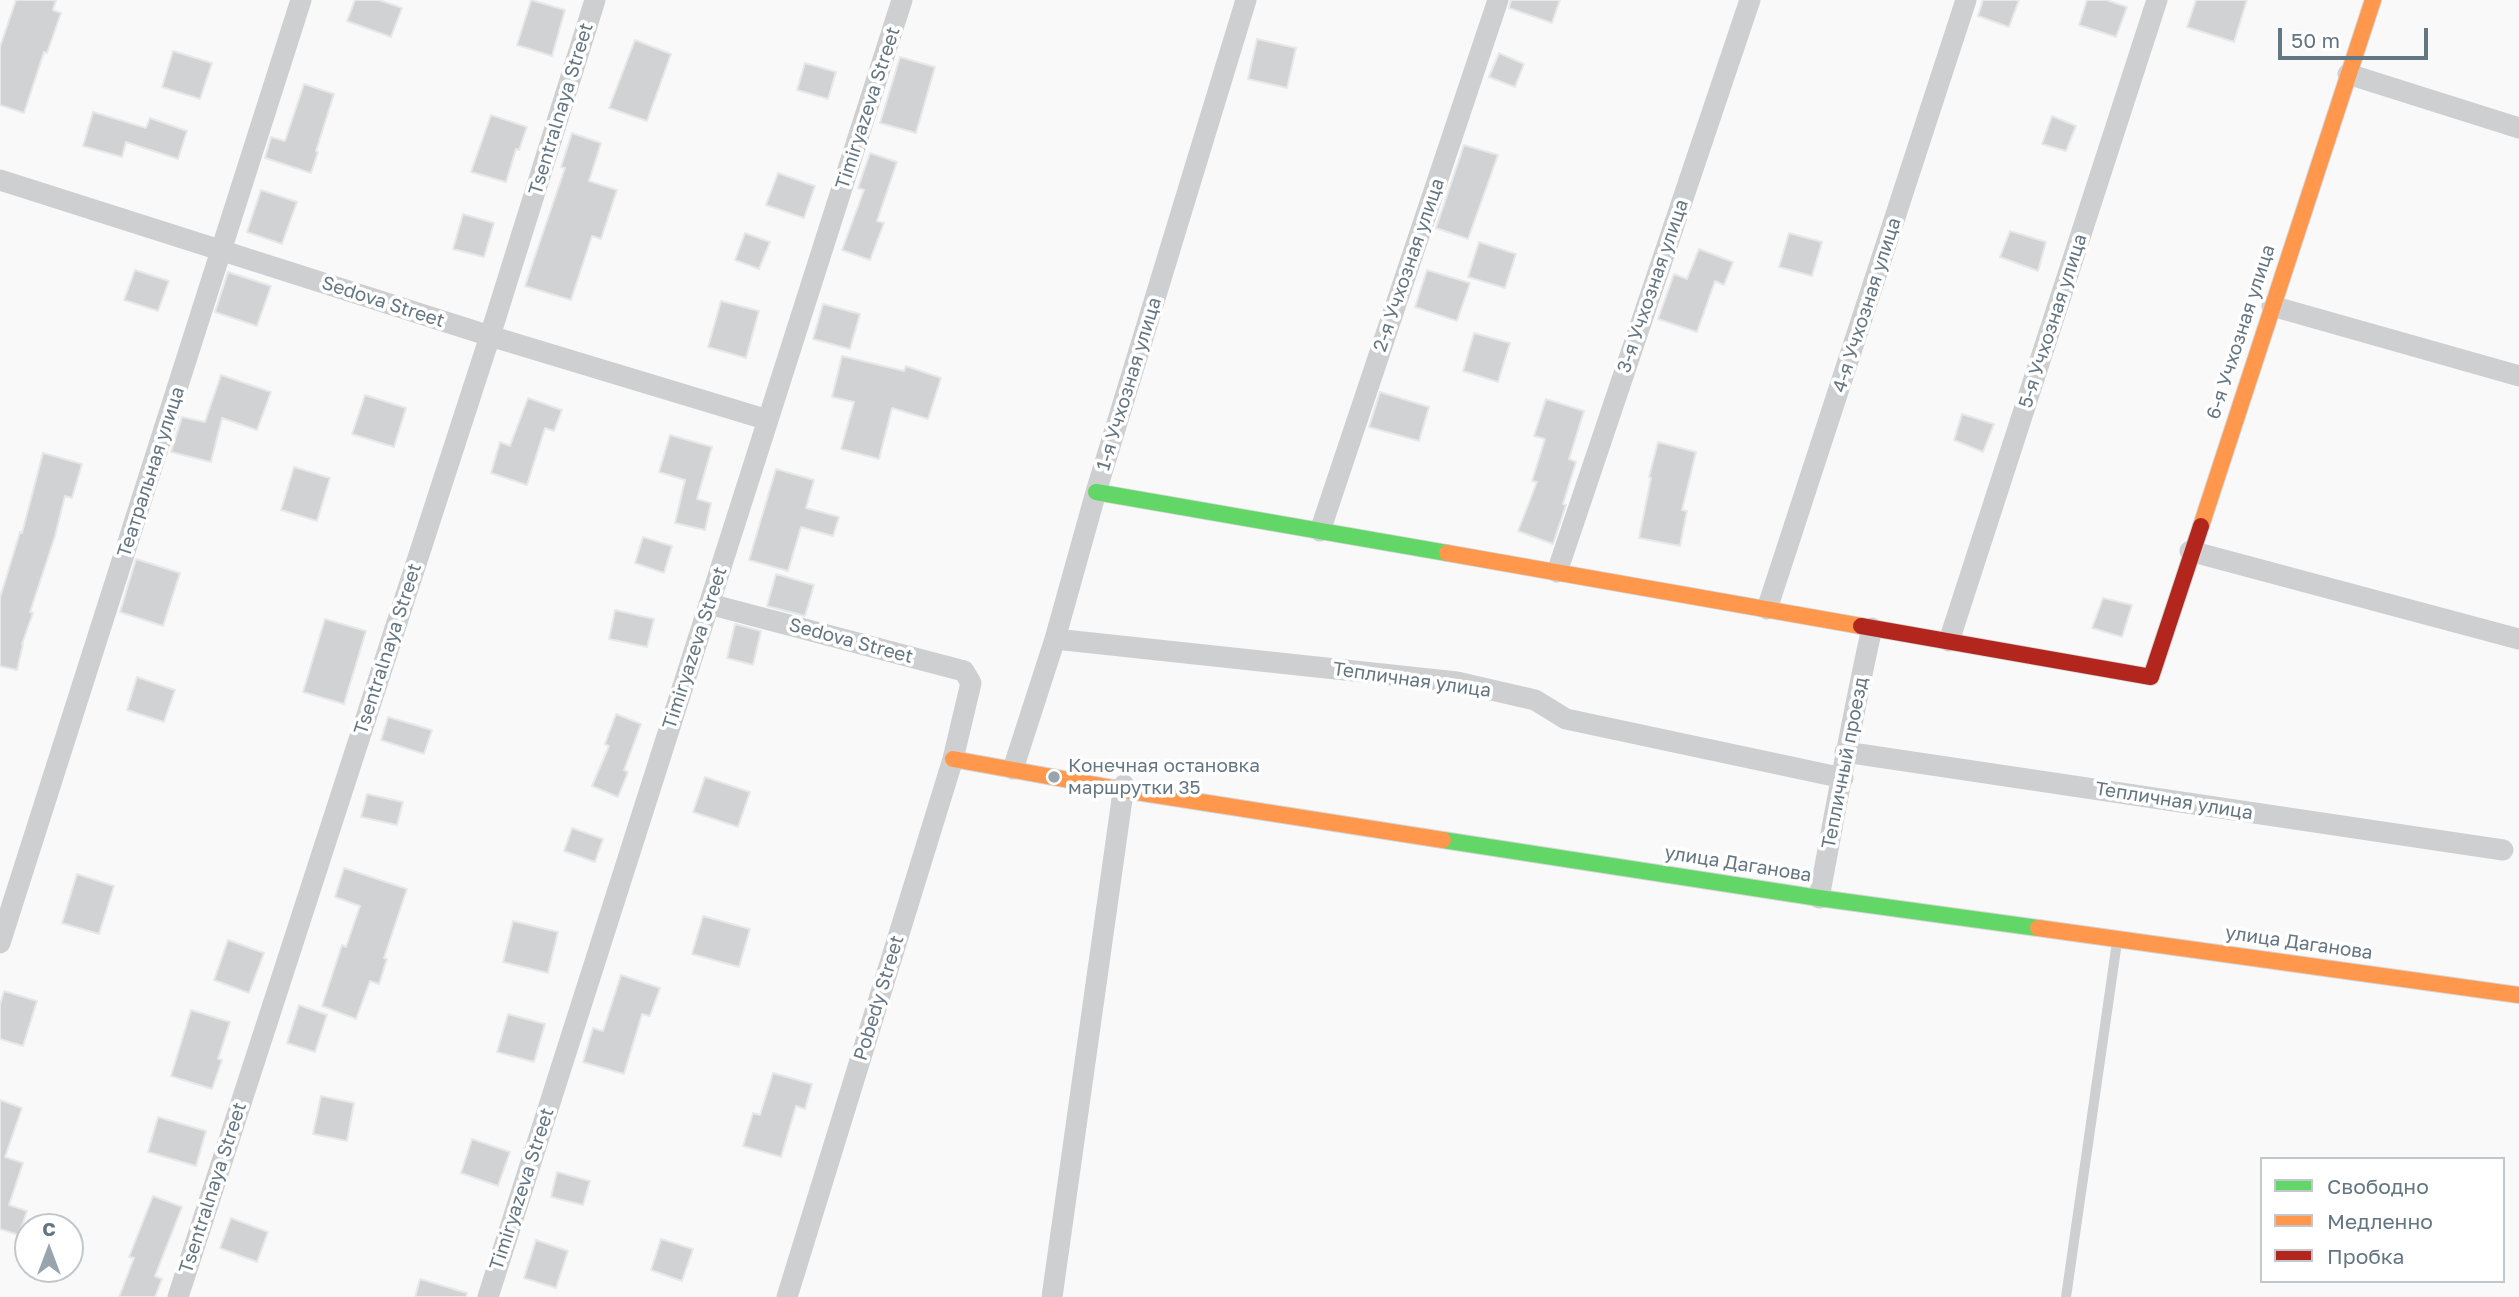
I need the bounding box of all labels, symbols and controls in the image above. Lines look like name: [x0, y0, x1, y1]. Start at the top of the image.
scale bar: [2281, 14, 2432, 58]
street label: Tsentralnaya Street: [524, 20, 598, 198]
street label: Timiryazeva Street: [831, 24, 905, 192]
text: 50 m: [2291, 27, 2340, 53]
street label: 2-я Учхозная улица: [1369, 175, 1449, 355]
street label: 3-я Учхозная улица: [1613, 196, 1693, 376]
street label: 4-я Учхозная улица: [1828, 215, 1906, 395]
street label: 5-я Учхозная улица: [2014, 231, 2092, 411]
street label: 6-я Учхозная улица: [2202, 242, 2280, 422]
street label: Sedova Street: [319, 271, 447, 333]
street label: 1-я Учхозная улица: [1092, 295, 1166, 473]
street label: Театральная улица: [113, 384, 189, 560]
street label: Tsentralnaya Street: [350, 561, 426, 737]
street label: Timiryazeva Street: [658, 564, 732, 732]
street label: Sedova Street: [786, 613, 916, 669]
street label: Тепличная улица: [1332, 658, 1492, 702]
street label: Тепличный проезд: [1817, 675, 1873, 851]
place label: Конечная остановка маршрутки 35: [1068, 755, 1260, 799]
marker: Конечная остановка маршрутки 35: [1046, 769, 1062, 785]
street label: Тепличная улица: [2094, 777, 2254, 825]
street label: улица Даганова: [1663, 841, 1813, 887]
street label: улица Даганова: [2224, 921, 2374, 965]
street label: Pobedy Street: [849, 933, 909, 1063]
street label: Tsentralnaya Street: [175, 1100, 251, 1276]
street label: Timiryazeva Street: [485, 1105, 559, 1273]
legend: [2260, 1157, 2505, 1283]
text: Свободно: [2327, 1173, 2429, 1199]
text: Медленно: [2327, 1208, 2433, 1234]
north arrow: [14, 1213, 84, 1283]
text: С: [42, 1217, 56, 1240]
text: Пробка: [2327, 1243, 2405, 1269]

